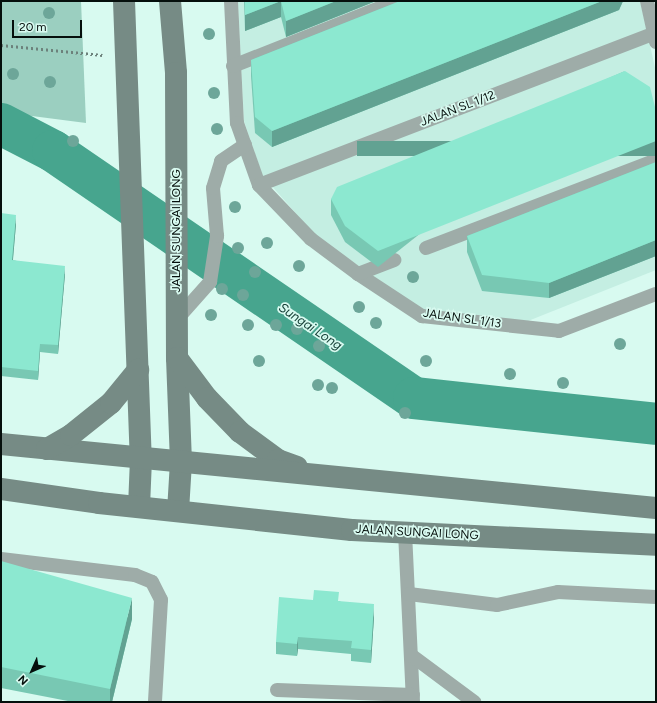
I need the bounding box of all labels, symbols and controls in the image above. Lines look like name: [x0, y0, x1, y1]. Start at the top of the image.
scale bar: [14, 12, 84, 38]
text: 20 m: [19, 20, 47, 34]
street label: JALAN SL 1/12: [419, 88, 497, 130]
street label: JALAN SUNGAI LONG: [170, 169, 184, 293]
water label: Sungai Long: [275, 300, 345, 354]
street label: JALAN SL 1/13: [422, 306, 502, 332]
street label: JALAN SUNGAI LONG: [355, 523, 479, 543]
north arrow: [12, 651, 52, 691]
text: N: [16, 672, 31, 687]

